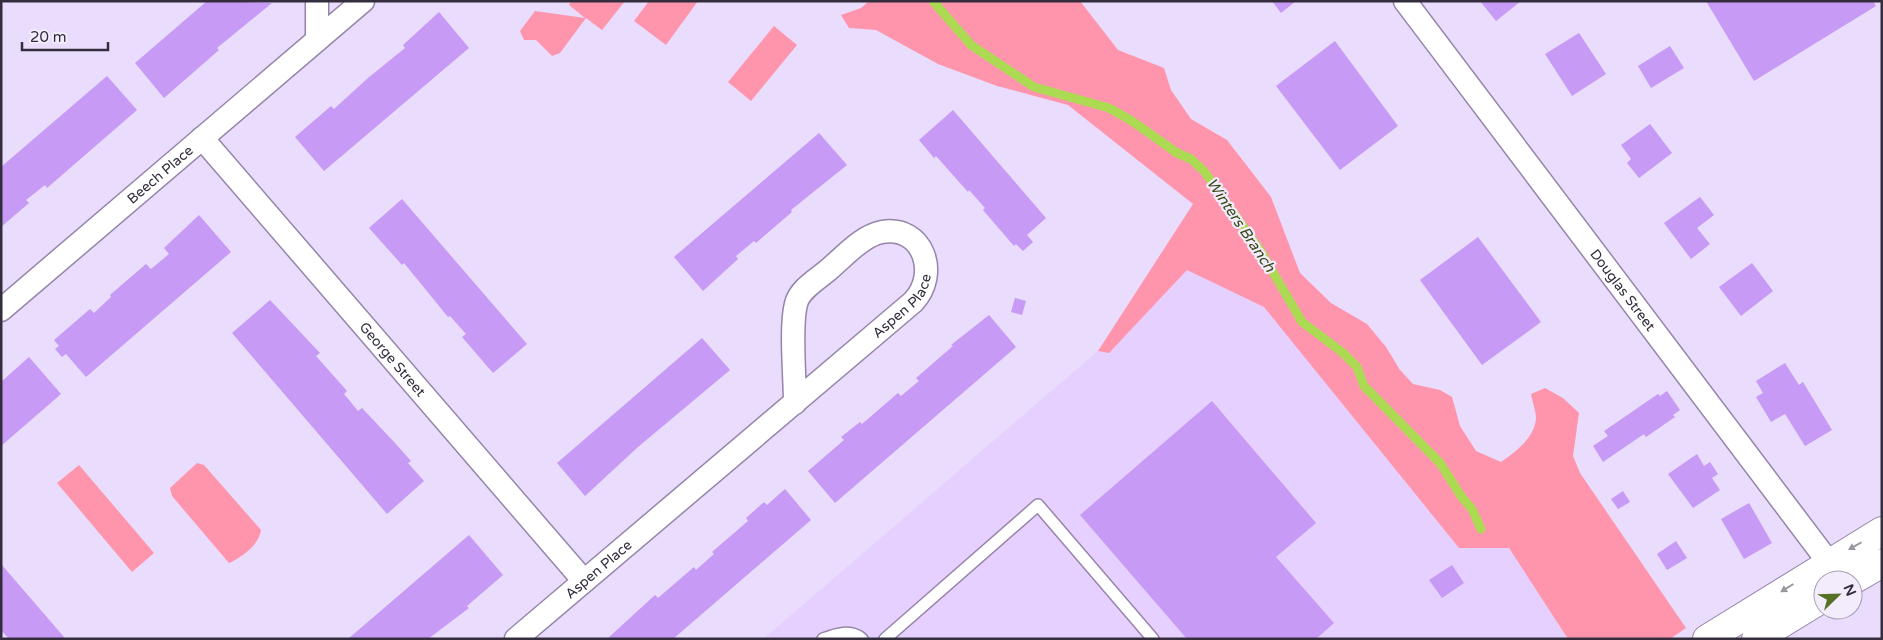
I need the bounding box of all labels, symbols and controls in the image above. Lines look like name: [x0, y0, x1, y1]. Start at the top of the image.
scale bar: [22, 20, 109, 52]
text: 20 m: [30, 28, 67, 46]
street label: Beech Place: [124, 142, 197, 208]
water label: Winters Branch: [1203, 175, 1280, 276]
street label: Douglas Street: [1586, 246, 1659, 335]
street label: Aspen Place: [869, 273, 935, 342]
street label: George Street: [356, 319, 429, 401]
street label: Aspen Place: [562, 536, 636, 603]
one-way arrow: [1848, 542, 1862, 551]
north arrow: [1813, 570, 1863, 620]
text: N: [1839, 582, 1860, 599]
one-way arrow: [1780, 583, 1794, 593]

